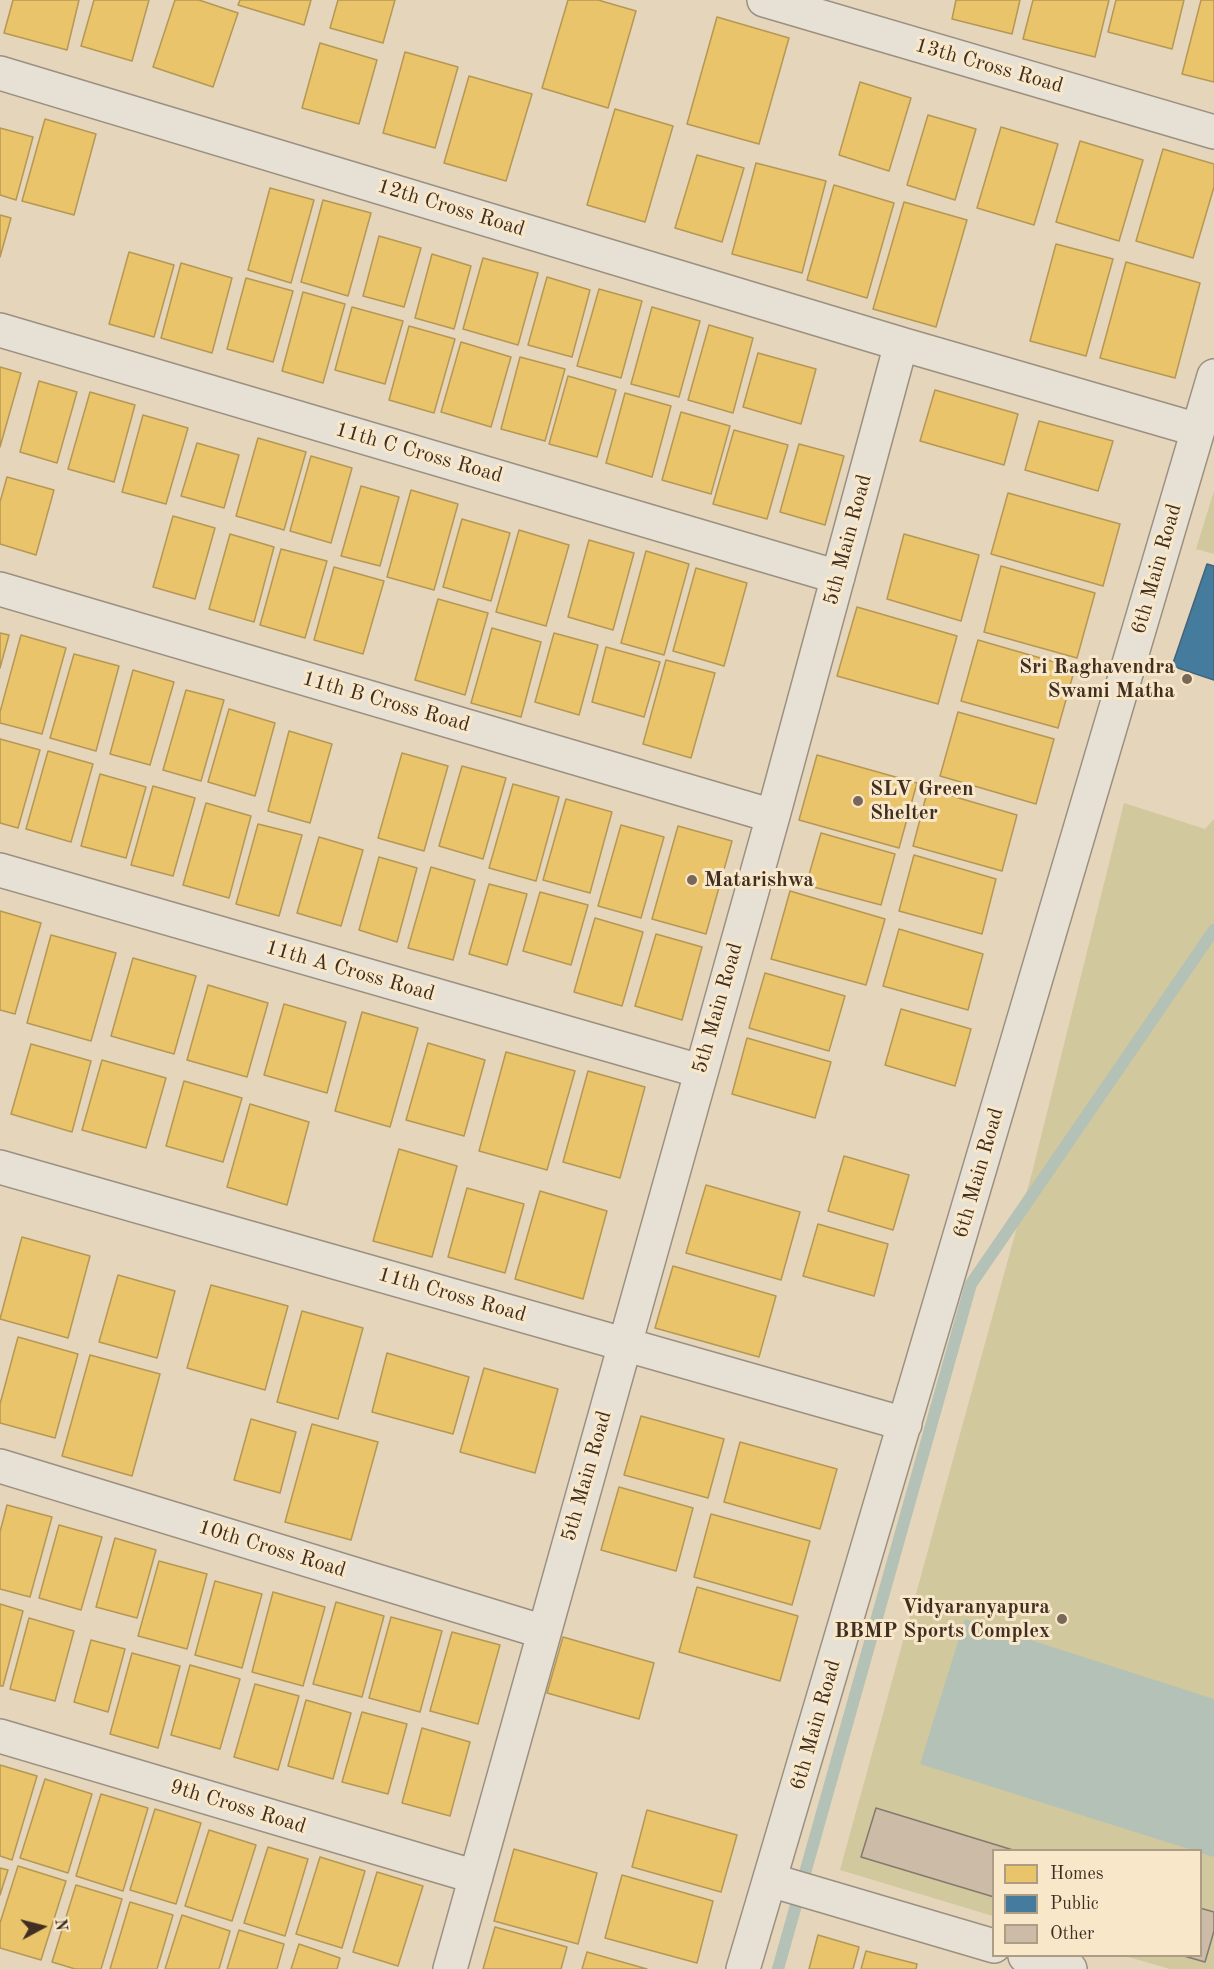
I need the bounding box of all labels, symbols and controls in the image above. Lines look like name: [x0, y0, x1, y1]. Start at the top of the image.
street label: 13th Cross Road: [912, 33, 1066, 99]
street label: 12th Cross Road: [374, 174, 528, 242]
street label: 11th C Cross Road: [332, 417, 506, 489]
street label: 5th Main Road: [818, 472, 878, 608]
street label: 6th Main Road: [1126, 501, 1188, 637]
place label: Sri Raghavendra Swami Matha: [1019, 654, 1175, 704]
street label: 11th B Cross Road: [299, 666, 473, 738]
marker: Sri Raghavendra Swami Matha: [1180, 672, 1194, 686]
place label: SLV Green Shelter: [870, 776, 974, 826]
marker: SLV Green Shelter: [851, 794, 865, 808]
place label: Matarishwa: [704, 867, 814, 893]
marker: Matarishwa: [685, 873, 699, 887]
street label: 11th A Cross Road: [262, 935, 438, 1007]
street label: 5th Main Road: [687, 940, 749, 1076]
street label: 6th Main Road: [948, 1105, 1010, 1241]
street label: 11th Cross Road: [375, 1262, 529, 1328]
street label: 5th Main Road: [556, 1408, 618, 1544]
street label: 10th Cross Road: [195, 1515, 349, 1583]
place label: Vidyaranyapura BBMP Sports Complex: [834, 1594, 1050, 1644]
marker: Vidyaranyapura BBMP Sports Complex: [1055, 1612, 1069, 1626]
street label: 6th Main Road: [785, 1657, 847, 1793]
street label: 9th Cross Road: [167, 1774, 309, 1840]
legend: [992, 1849, 1202, 1957]
text: Homes: [1050, 1865, 1104, 1883]
text: Public: [1050, 1895, 1099, 1913]
north arrow: [12, 1897, 72, 1957]
text: N: [51, 1918, 69, 1932]
text: Other: [1050, 1925, 1094, 1943]

